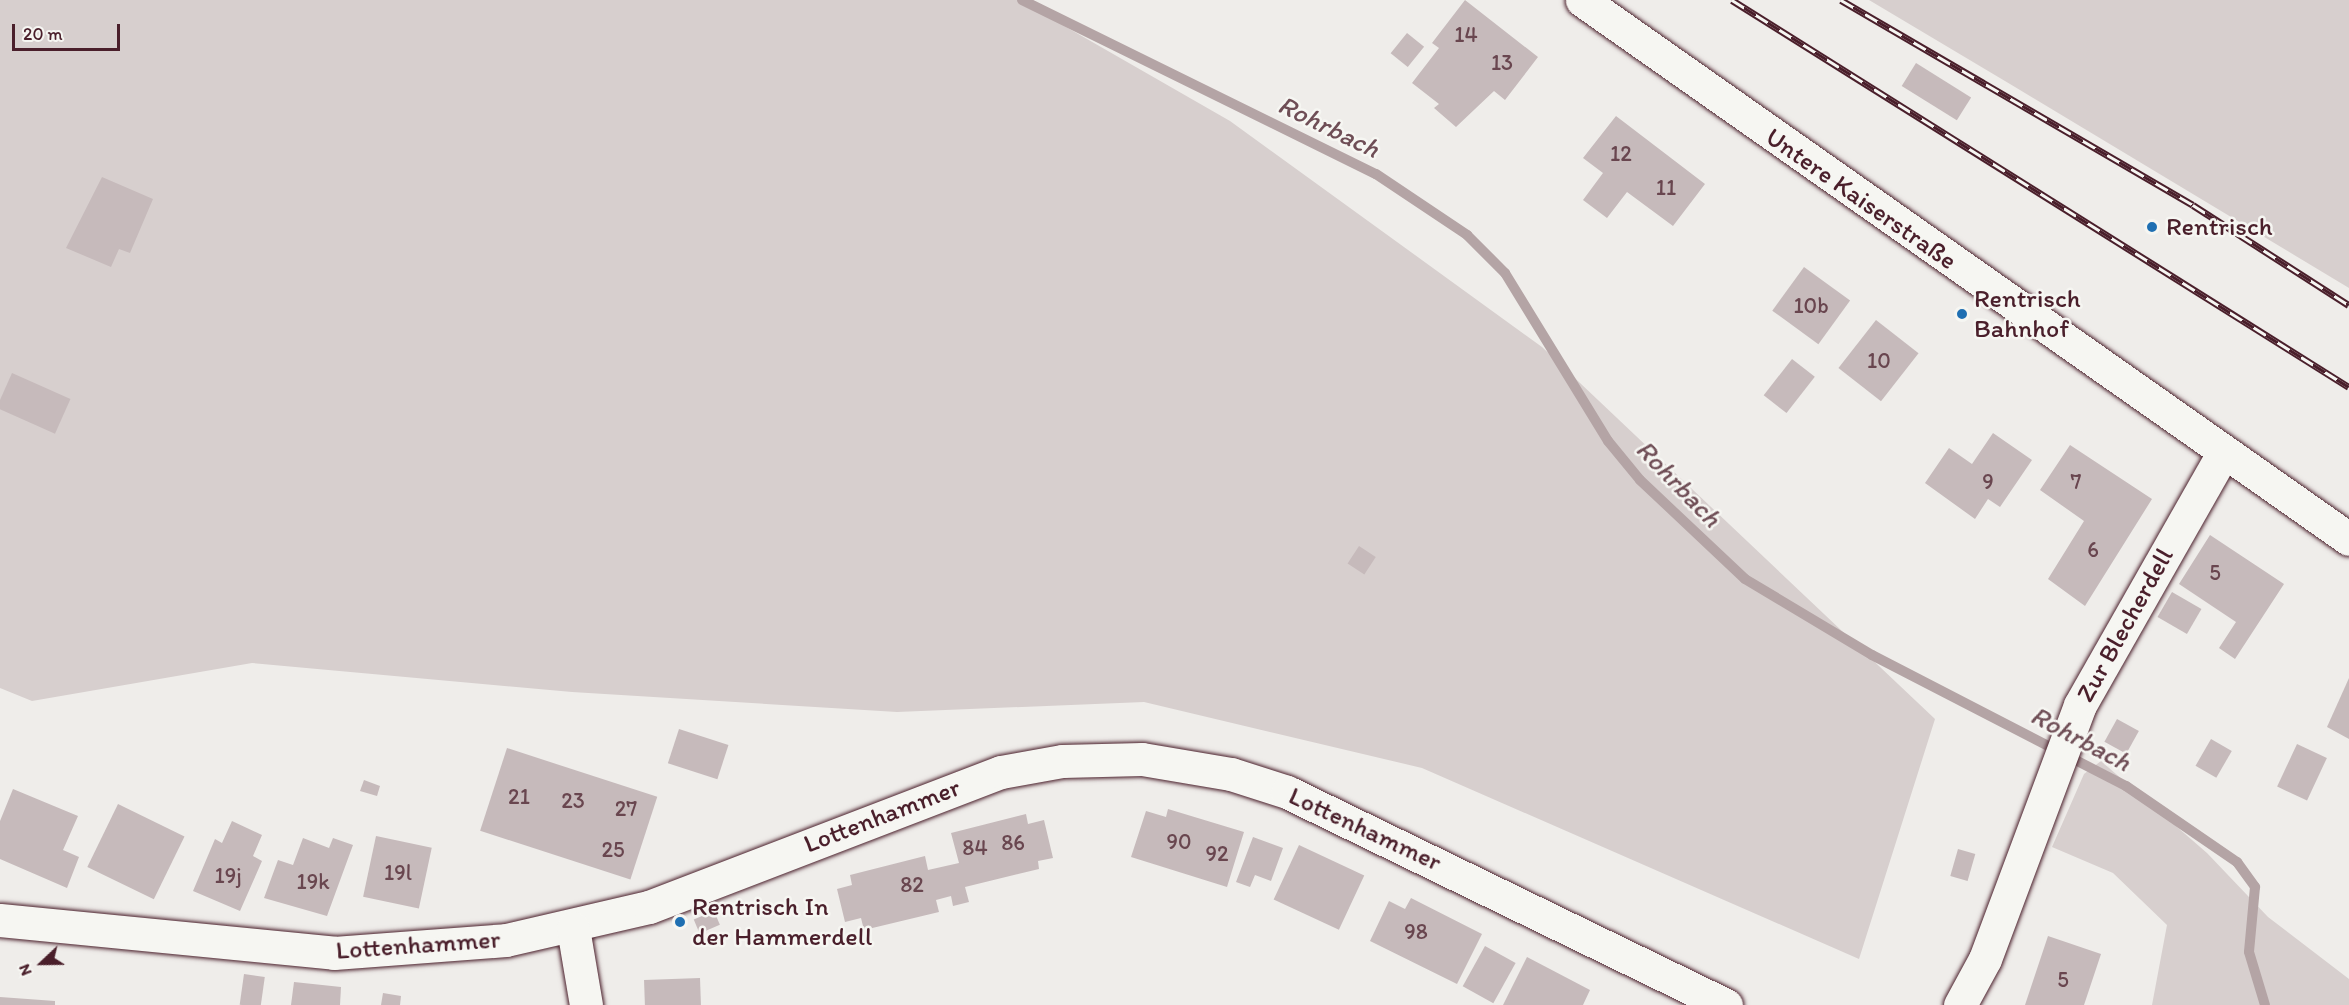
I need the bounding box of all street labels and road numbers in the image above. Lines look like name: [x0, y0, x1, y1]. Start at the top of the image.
street label: Untere Kaiserstraße: [1759, 121, 1963, 277]
street label: Zur Blecherdell: [2070, 542, 2180, 708]
street label: Lottenhammer: [800, 772, 964, 860]
street label: Lottenhammer: [1284, 780, 1446, 878]
street label: Lottenhammer: [335, 924, 501, 966]

